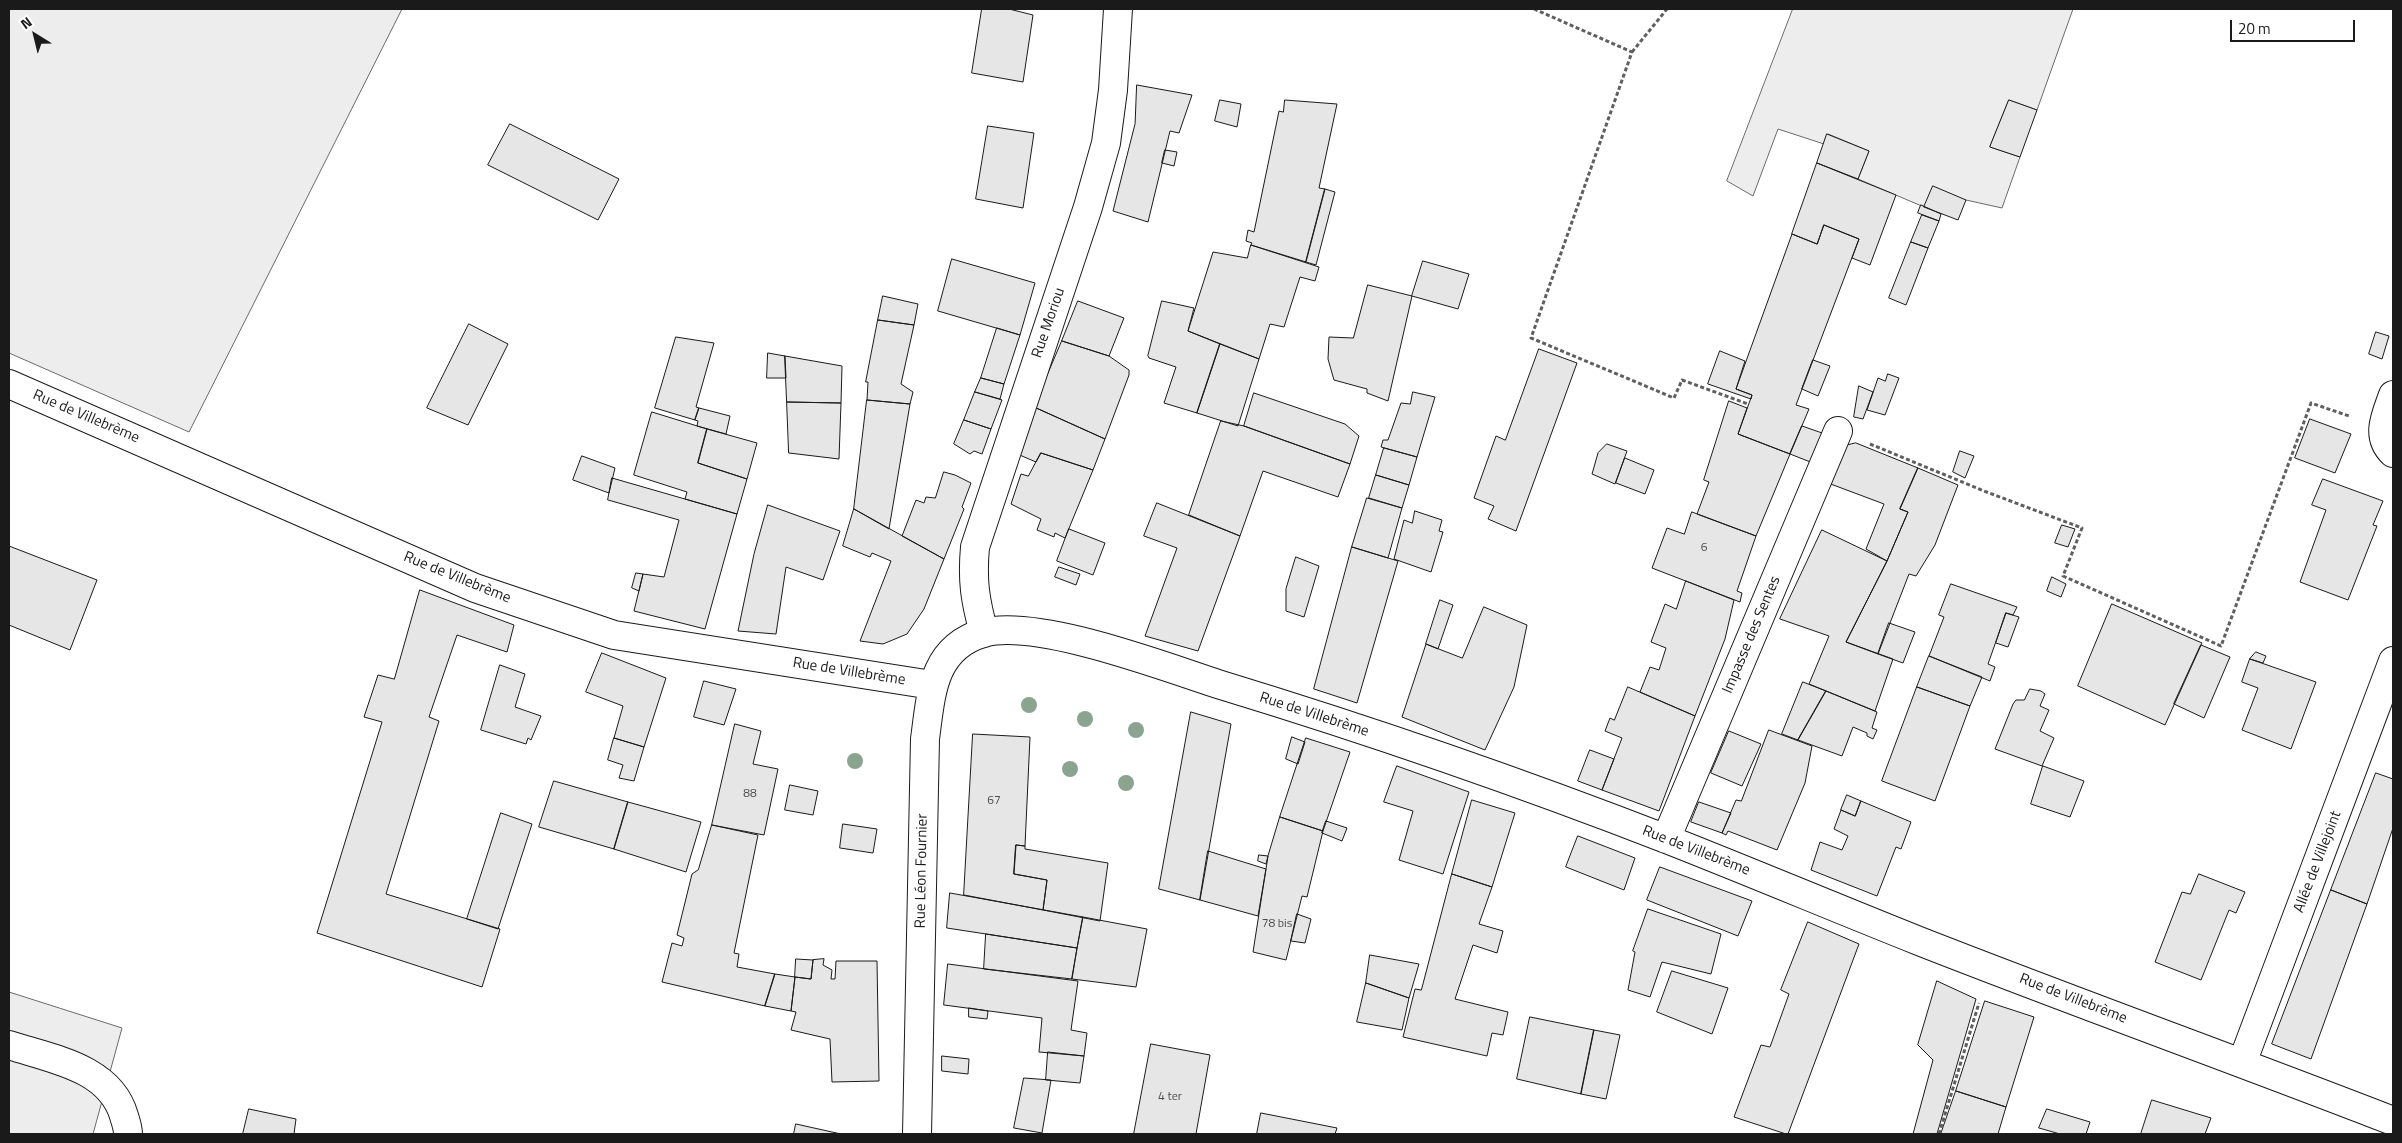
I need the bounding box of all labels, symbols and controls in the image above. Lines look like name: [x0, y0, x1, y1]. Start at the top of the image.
north arrow: [10, 10, 60, 60]
scale bar: [2232, 10, 2357, 42]
text: N: [16, 11, 36, 34]
text: 20 m: [2238, 17, 2271, 40]
street label: Rue Moriou: [1029, 286, 1069, 360]
street label: Rue de Villebrème: [30, 386, 142, 448]
house number: 6: [1701, 541, 1707, 555]
street label: Rue de Villebrème: [401, 548, 513, 608]
street label: Impasse des Sentes: [1719, 574, 1785, 696]
street label: Rue de Villebrème: [791, 654, 907, 690]
street label: Rue de Villebrème: [1257, 689, 1371, 741]
house number: 88: [743, 787, 757, 801]
house number: 67: [987, 794, 1001, 808]
street label: Allée de Villejoint: [2290, 809, 2346, 915]
street label: Rue Léon Fournier: [912, 813, 932, 929]
street label: Rue de Villebrème: [1640, 822, 1752, 880]
house number: 78 bis: [1262, 917, 1292, 931]
street label: Rue de Villebrème: [2017, 970, 2129, 1028]
house number: 4 ter: [1158, 1090, 1182, 1104]

